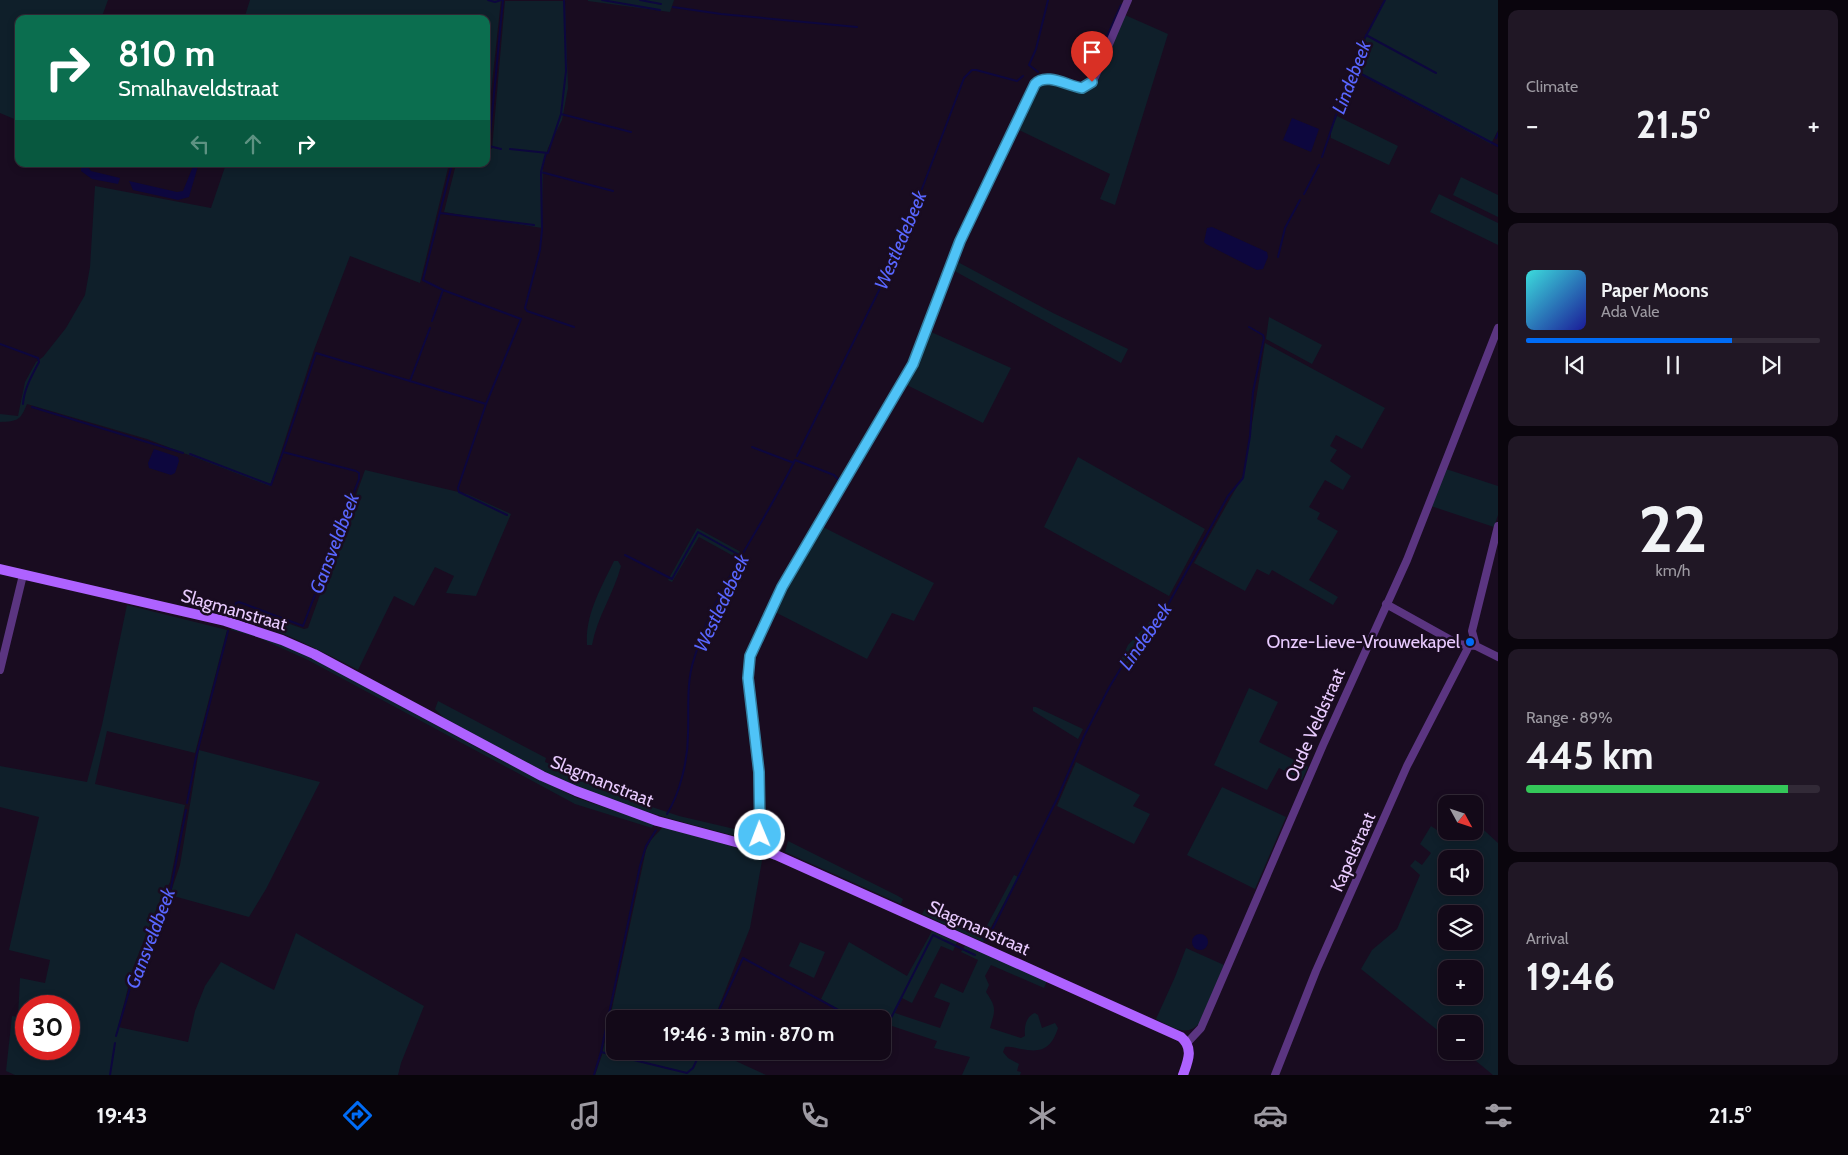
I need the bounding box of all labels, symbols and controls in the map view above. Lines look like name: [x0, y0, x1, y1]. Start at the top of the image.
pin: [1071, 31, 1113, 82]
text: 810 m: [118, 32, 215, 75]
icon: right: [35, 35, 100, 100]
water label: Lindebeek: [1327, 36, 1376, 117]
icon: arrive: [1078, 38, 1106, 66]
text: Smalhaveldstraat: [118, 75, 279, 102]
text: Climate: [1526, 77, 1578, 96]
text: 21.5°: [1636, 101, 1710, 148]
text: −: [1526, 108, 1538, 142]
text: +: [1808, 108, 1820, 142]
icon: left: [186, 130, 214, 158]
icon: ahead: [239, 130, 267, 158]
icon: right: [292, 130, 320, 158]
water label: Westledebeek: [869, 187, 932, 293]
text: Paper Moons: [1601, 279, 1709, 302]
text: Ada Vale: [1601, 302, 1660, 321]
icon: previous: [1561, 351, 1589, 379]
icon: pause: [1659, 351, 1687, 379]
icon: next: [1757, 351, 1785, 379]
water label: Gansveldbeek: [305, 489, 364, 597]
text: 22: [1639, 489, 1707, 568]
water label: Westledebeek: [689, 550, 754, 656]
text: km/h: [1655, 561, 1691, 580]
street label: Slagmanstraat: [179, 584, 289, 636]
water label: Lindebeek: [1114, 598, 1177, 674]
place label: Onze-Lieve-Vrouwekapel: [1266, 631, 1461, 653]
marker: Onze-Lieve-Vrouwekapel: [1464, 636, 1476, 648]
street label: Oude Veldstraat: [1280, 665, 1350, 785]
text: Range · 89%: [1526, 708, 1613, 727]
text: 445 km: [1526, 732, 1654, 779]
street label: Slagmanstraat: [547, 750, 657, 812]
north arrow: [1438, 795, 1482, 840]
map controls: [1438, 795, 1483, 1060]
position arrow: [733, 808, 785, 860]
street label: Kapelstraat: [1326, 809, 1380, 895]
button: sound: [1438, 850, 1483, 895]
water label: Gansveldbeek: [121, 884, 180, 992]
street label: Slagmanstraat: [925, 896, 1033, 960]
button: layers: [1438, 905, 1483, 950]
text: Arrival: [1526, 929, 1569, 948]
text: 19:46: [1526, 953, 1615, 1000]
button: +: [1438, 960, 1483, 1005]
speed limit sign: 30: [15, 995, 80, 1060]
button: −: [1438, 1015, 1483, 1060]
text: 19:46 · 3 min · 870 m: [663, 1023, 834, 1046]
icon: directions: [340, 1098, 375, 1133]
icon: music: [568, 1098, 603, 1133]
icon: phone: [797, 1098, 832, 1133]
icon: climate: [1025, 1098, 1060, 1133]
icon: car: [1253, 1098, 1288, 1133]
icon: filters: [1481, 1098, 1516, 1133]
text: 19:43: [97, 1102, 147, 1129]
text: 21.5°: [1709, 1102, 1751, 1129]

